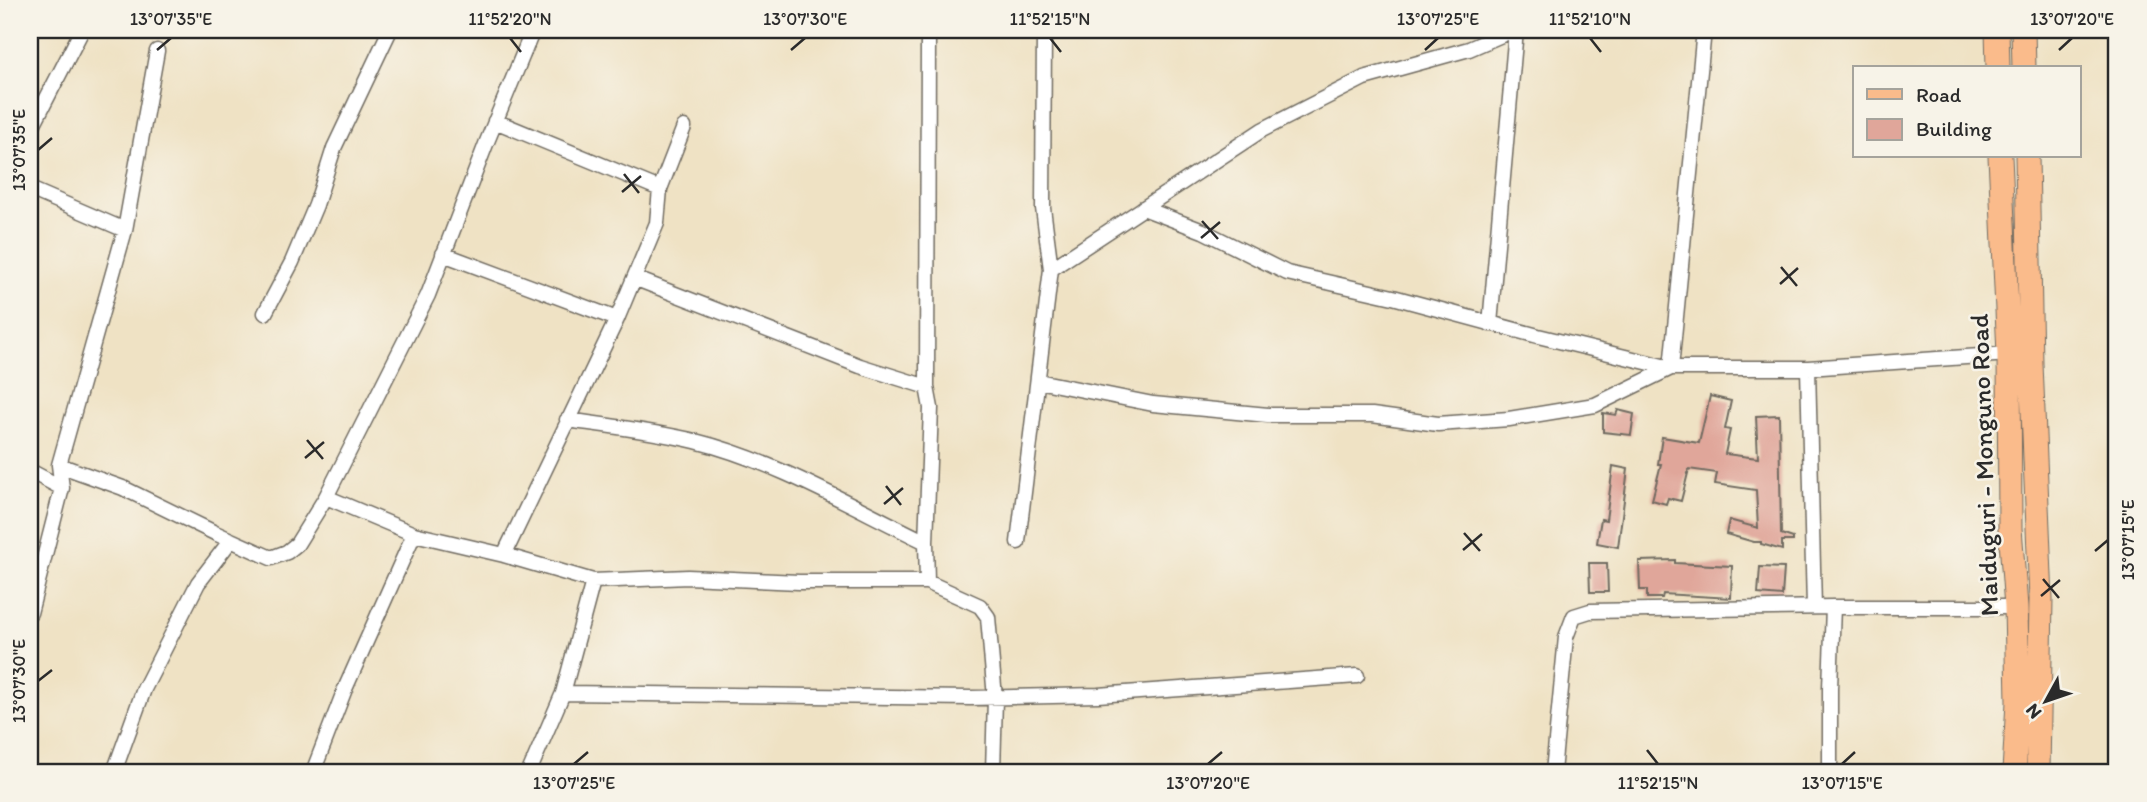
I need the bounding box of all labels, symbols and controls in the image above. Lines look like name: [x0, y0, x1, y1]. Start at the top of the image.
text: 13°07'35"E: [130, 8, 212, 30]
text: 11°52'20"N: [468, 8, 552, 30]
text: 13°07'30"E: [763, 8, 847, 30]
text: 11°52'15"N: [1010, 8, 1090, 30]
text: 13°07'25"E: [1397, 8, 1479, 30]
text: 11°52'10"N: [1549, 8, 1631, 30]
text: 13°07'20"E: [2030, 8, 2114, 30]
legend: [1853, 66, 2080, 158]
text: Road: [1916, 82, 1962, 107]
text: 13°07'35"E: [8, 109, 30, 191]
text: Building: [1916, 116, 1992, 141]
street label: Maiduguri - Monguno Road: [1963, 313, 2005, 617]
text: 13°07'15"E: [2117, 499, 2139, 581]
text: 13°07'30"E: [8, 639, 30, 723]
north arrow: [2010, 666, 2080, 736]
text: N: [2020, 699, 2046, 724]
text: 13°07'25"E: [533, 772, 615, 794]
text: 13°07'20"E: [1166, 772, 1250, 794]
text: 11°52'15"N: [1618, 772, 1698, 794]
text: 13°07'15"E: [1801, 772, 1883, 794]

